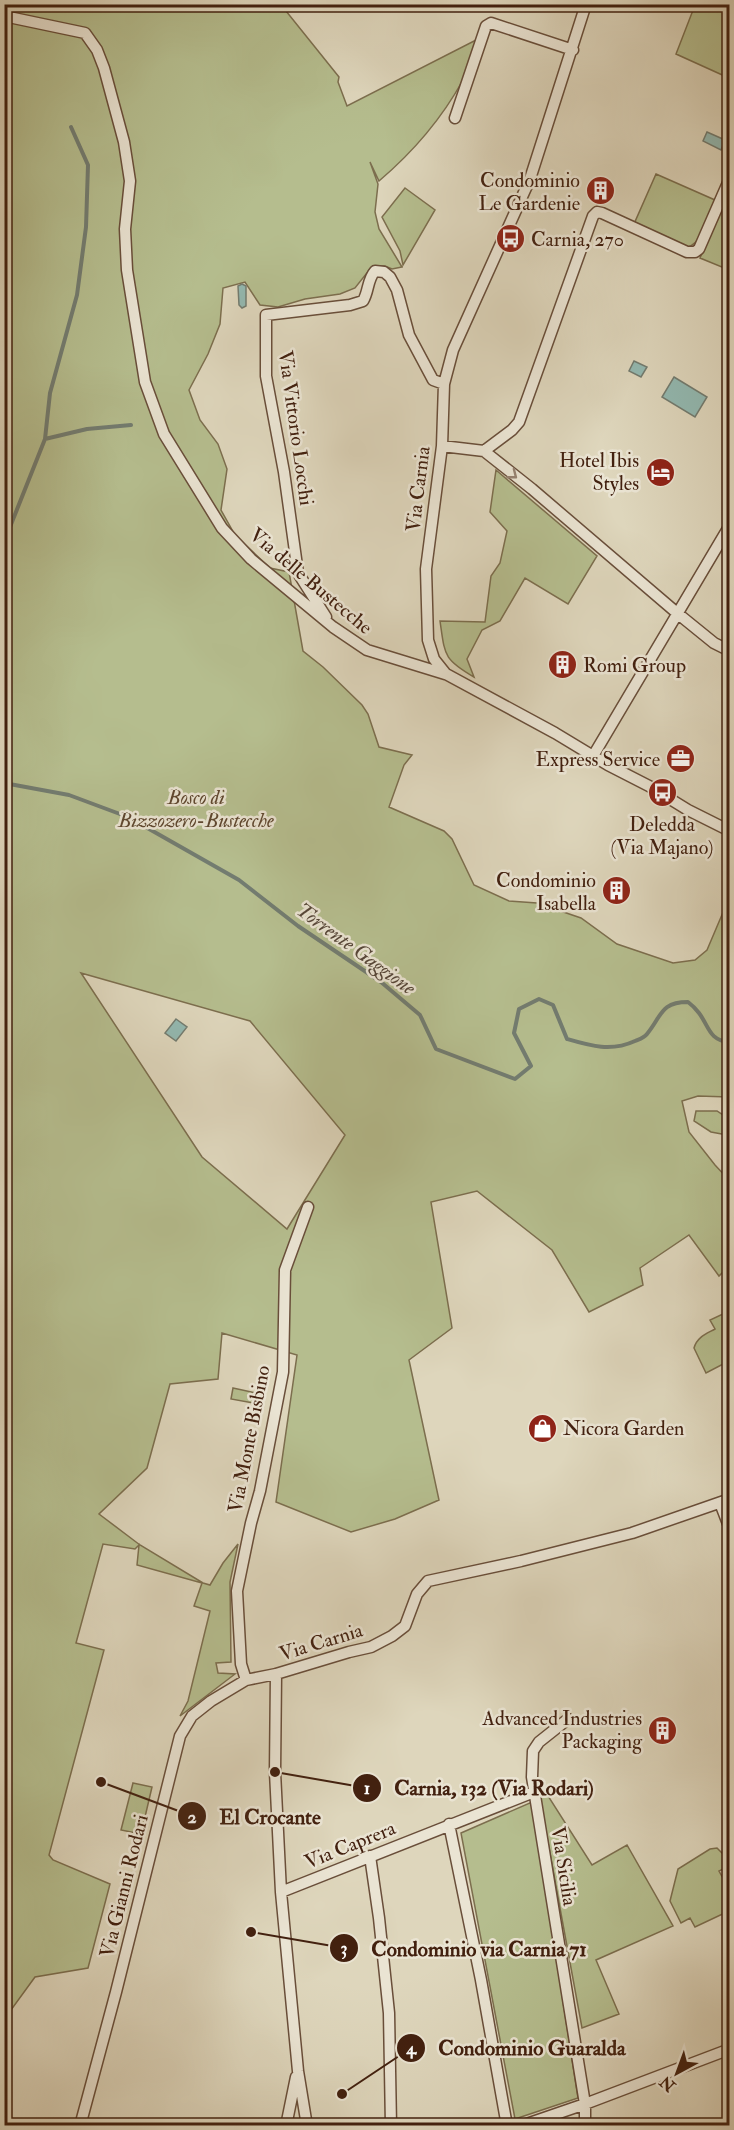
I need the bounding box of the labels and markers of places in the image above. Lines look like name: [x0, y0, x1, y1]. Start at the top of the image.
place label: Condominio Le Gardenie: [478, 168, 580, 216]
building icon: Condominio Le Gardenie: [585, 175, 617, 207]
bus stop icon: Carnia, 270: [494, 223, 526, 255]
place label: Carnia, 270: [531, 227, 624, 252]
place label: Hotel Ibis Styles: [559, 448, 639, 496]
hotel icon: Hotel Ibis Styles: [644, 456, 676, 488]
building icon: Romi Group: [546, 649, 578, 681]
place label: Romi Group: [583, 653, 686, 679]
office icon: Express Service: [665, 743, 697, 775]
place label: Express Service: [536, 747, 660, 773]
bus stop icon: Deledda (Via Majano): [646, 777, 678, 809]
place label: Deledda (Via Majano): [610, 812, 714, 860]
place label: Condominio Isabella: [496, 868, 597, 916]
building icon: Condominio Isabella: [601, 875, 633, 907]
shop icon: Nicora Garden: [526, 1412, 558, 1444]
place label: Nicora Garden: [563, 1416, 684, 1441]
place label: Advanced Industries Packaging: [481, 1706, 643, 1754]
building icon: Advanced Industries Packaging: [647, 1714, 679, 1746]
callout: Carnia, 132 (Via Rodari): [352, 1768, 606, 1807]
callout: El Crocante: [177, 1797, 332, 1836]
callout: Condominio via Carnia 71: [329, 1929, 599, 1968]
callout: Condominio Guaralda: [396, 2028, 637, 2067]

